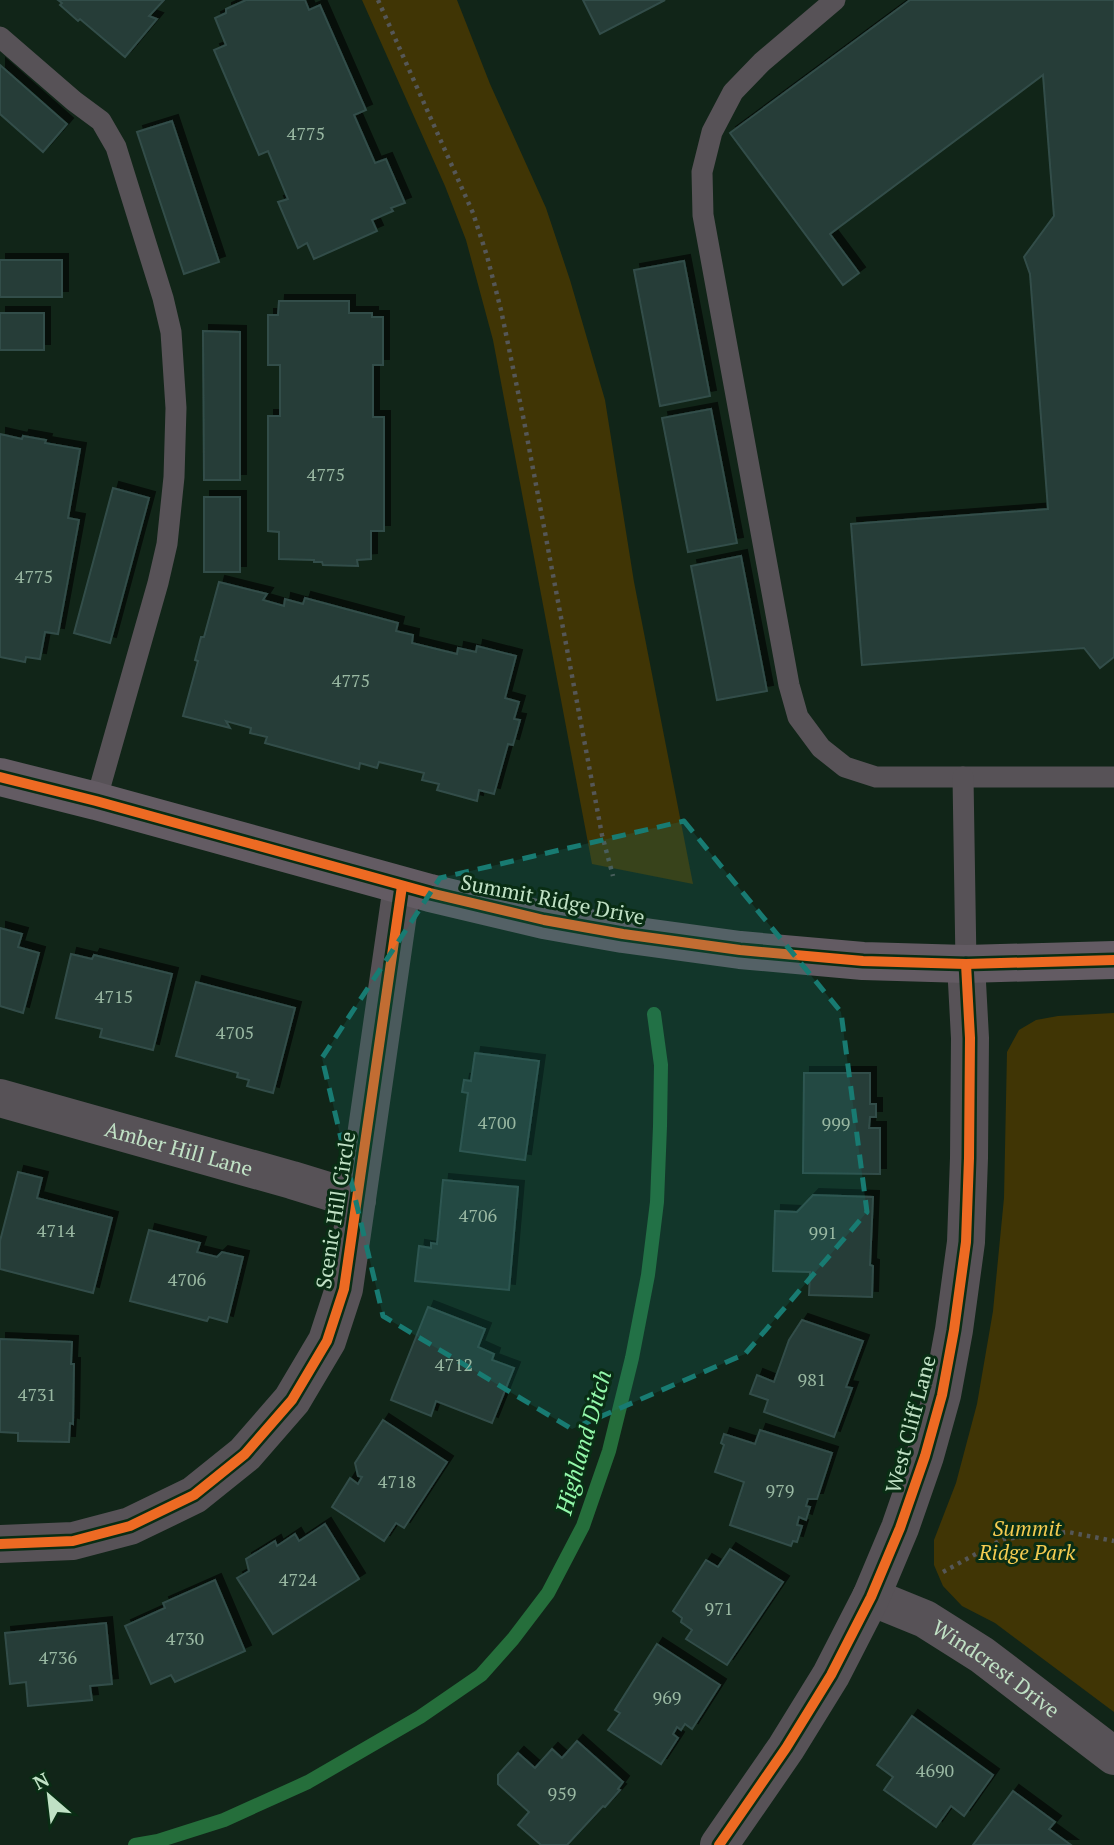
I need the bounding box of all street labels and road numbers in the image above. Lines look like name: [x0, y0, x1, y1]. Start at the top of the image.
street label: Summit Ridge Drive: [459, 867, 647, 931]
street label: Amber Hill Lane: [102, 1114, 256, 1182]
street label: Scenic Hill Circle: [309, 1129, 361, 1291]
street label: West Cliff Lane: [878, 1352, 942, 1496]
street label: Windcrest Drive: [927, 1613, 1066, 1724]

